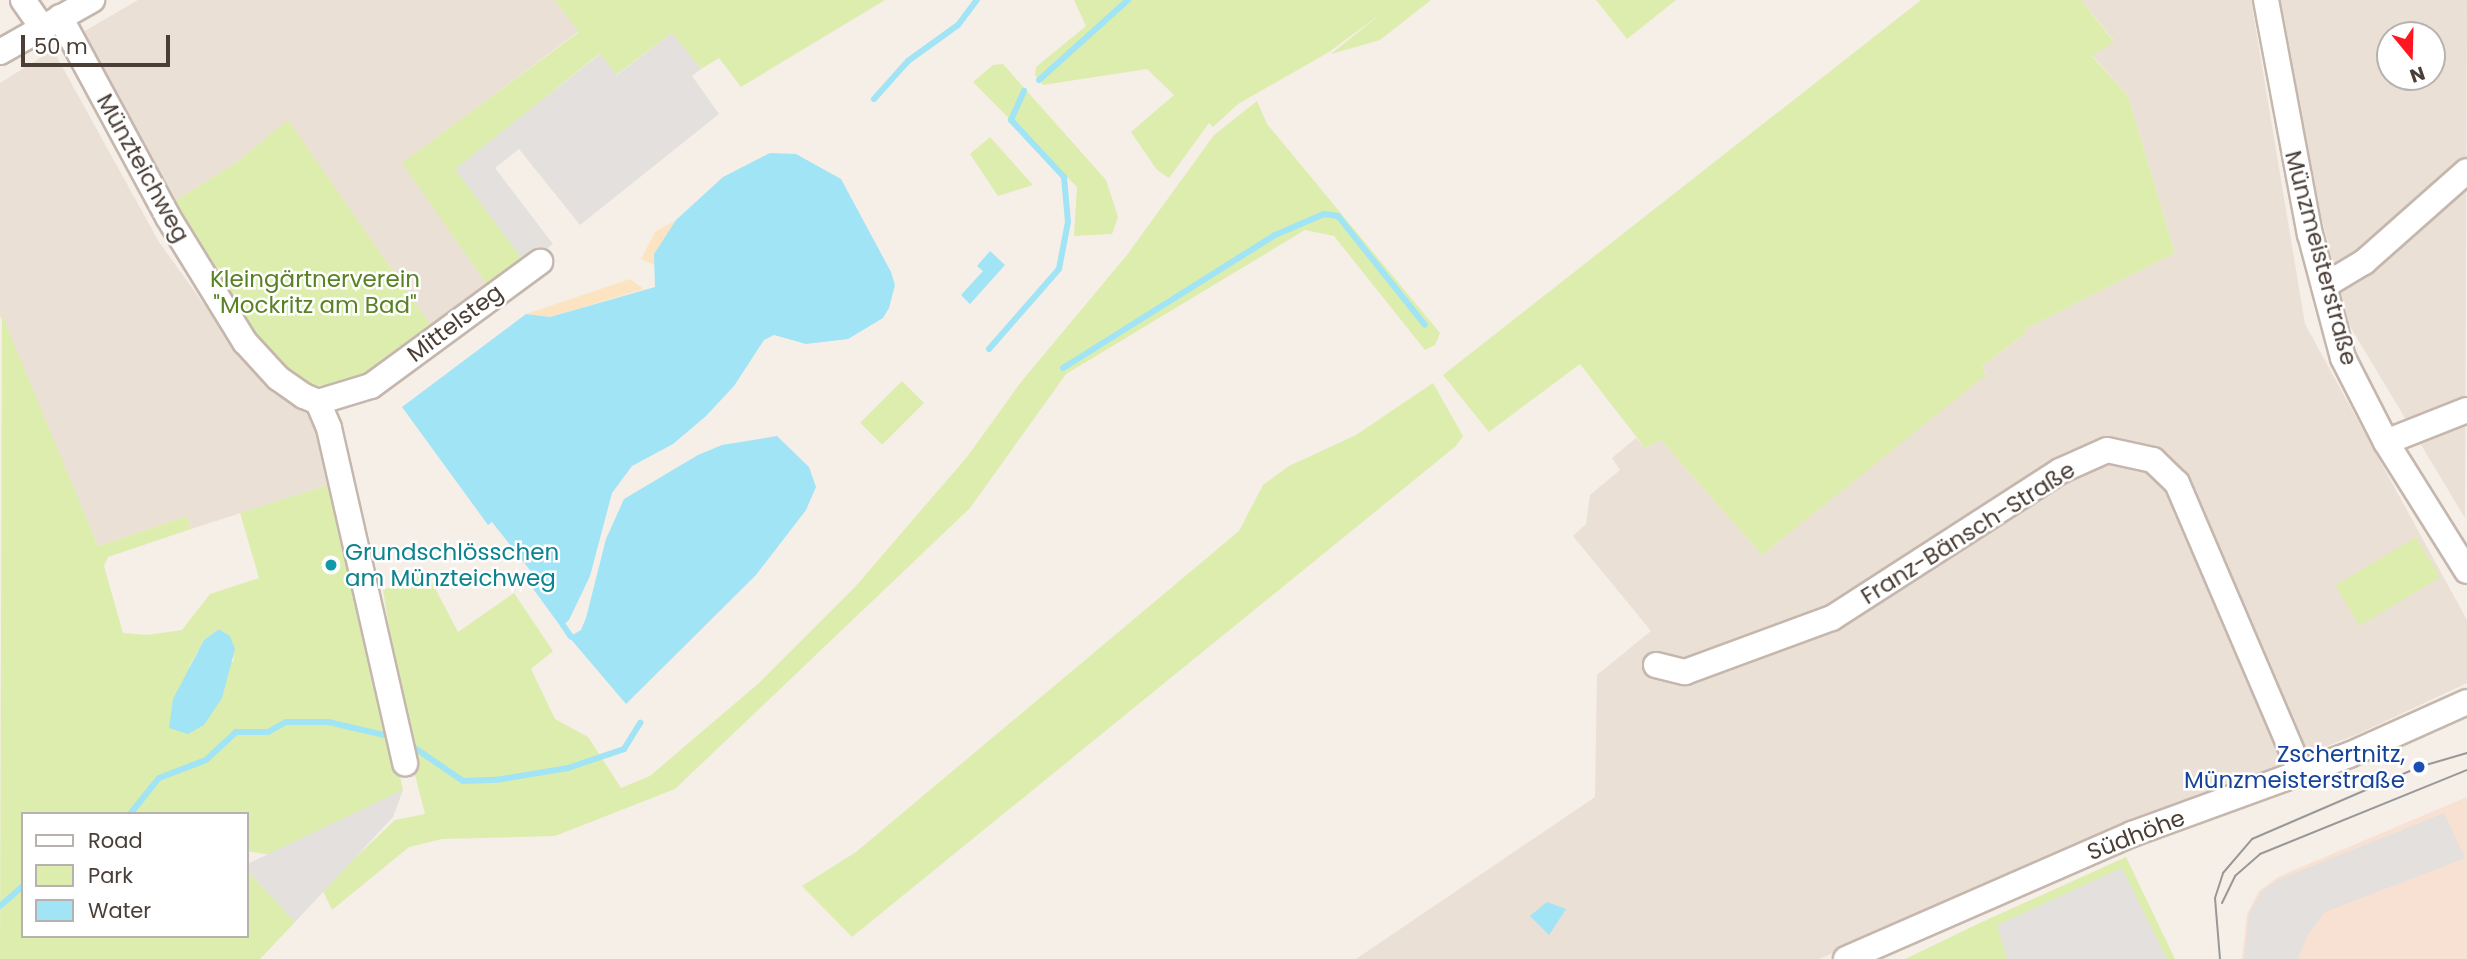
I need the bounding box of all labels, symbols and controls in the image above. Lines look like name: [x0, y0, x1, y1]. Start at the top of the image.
scale bar: [24, 21, 173, 65]
north arrow: [2376, 21, 2446, 91]
text: 50 m: [34, 32, 88, 61]
text: N: [2406, 59, 2429, 90]
street label: Münzteichweg: [91, 89, 195, 247]
street label: Münzmeisterstraße: [2279, 148, 2363, 368]
park label: Kleingärtnerverein "Mockritz am Bad": [210, 265, 420, 319]
street label: Mittelsteg: [402, 278, 508, 368]
street label: Franz-Bänsch-Straße: [1856, 456, 2080, 610]
place label: Grundschlösschen am Münzteichweg: [345, 538, 559, 592]
marker: Grundschlösschen am Münzteichweg: [323, 557, 339, 573]
place label: Zschertnitz, Münzmeisterstraße: [2184, 740, 2405, 794]
marker: Zschertnitz, Münzmeisterstraße: [2411, 759, 2427, 775]
street label: Südhöhe: [2083, 804, 2189, 866]
legend: [21, 812, 248, 938]
text: Road: [88, 826, 143, 855]
text: Park: [88, 861, 133, 890]
text: Water: [88, 896, 151, 925]

